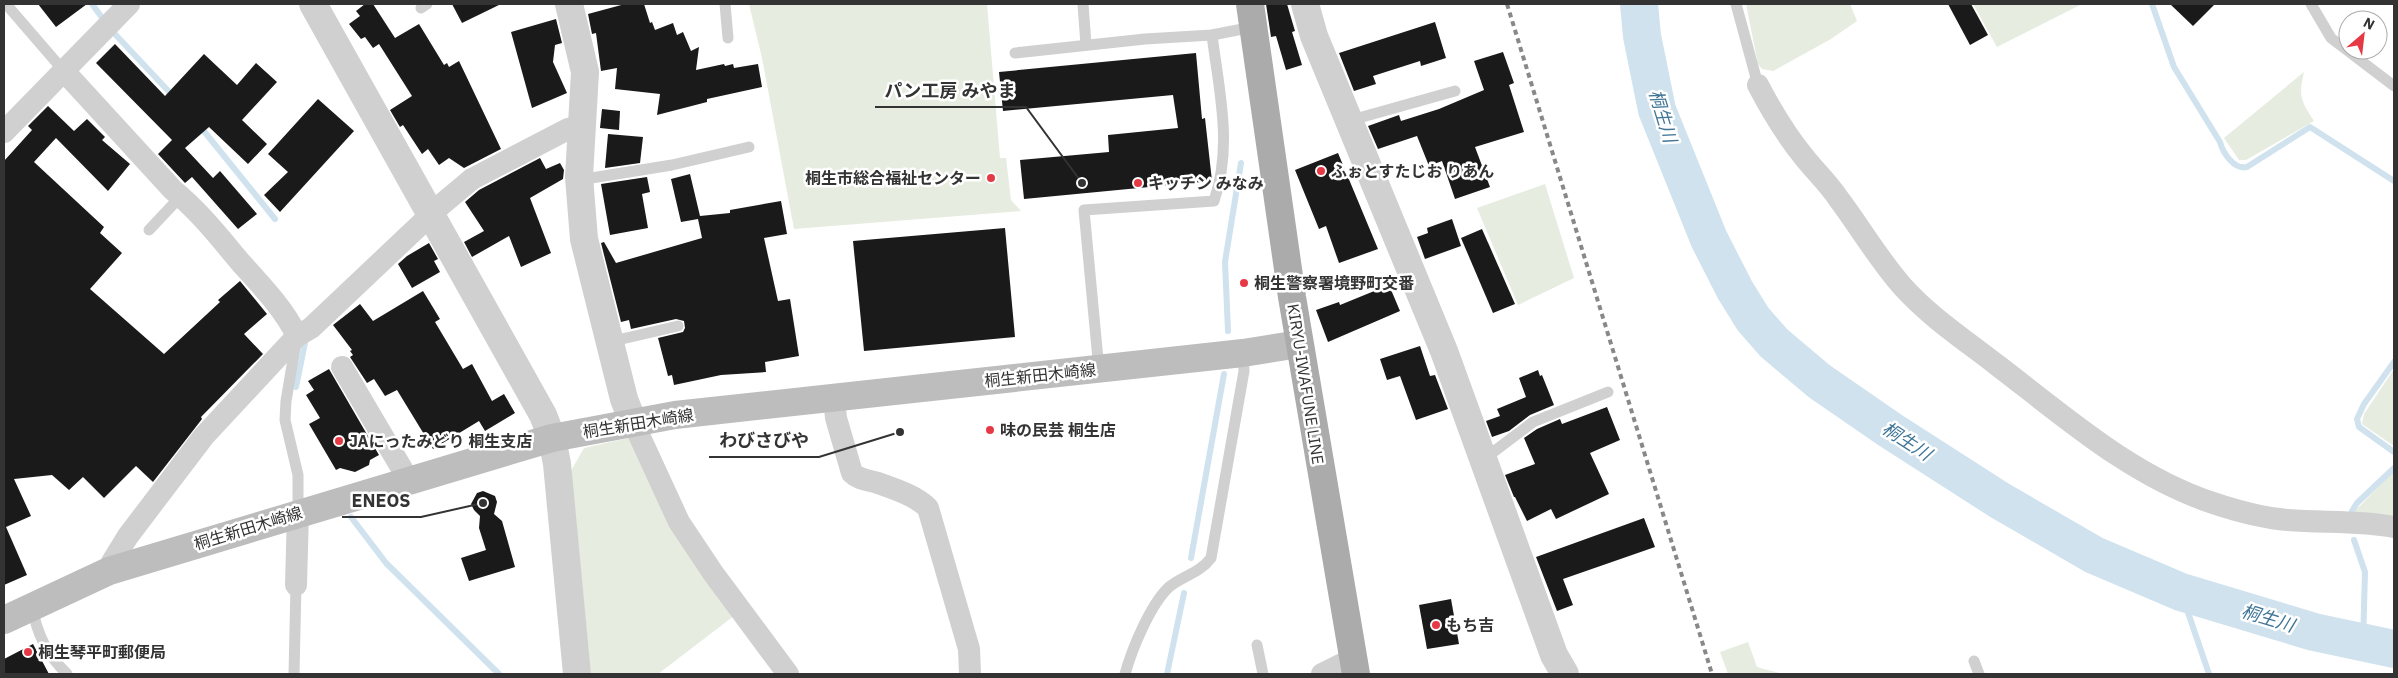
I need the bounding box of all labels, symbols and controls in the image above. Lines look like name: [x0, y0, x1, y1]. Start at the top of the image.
north arrow: [2338, 10, 2388, 60]
text: N: [2360, 13, 2378, 34]
callout: パン工房 みやま: [875, 74, 1026, 107]
text: パン工房 みやま: [884, 79, 1016, 102]
water label: 桐生川: [1644, 87, 1682, 147]
place label: ふぉとすたじお りあん: [1331, 161, 1494, 181]
marker: ふぉとすたじお りあん: [1315, 165, 1327, 177]
place label: 桐生市総合福祉センター: [805, 168, 981, 188]
marker: 桐生市総合福祉センター: [985, 172, 997, 184]
place label: キッチン みなみ: [1148, 173, 1264, 193]
marker: キッチン みなみ: [1132, 177, 1144, 189]
place label: 桐生警察署境野町交番: [1254, 273, 1414, 293]
marker: 桐生警察署境野町交番: [1238, 277, 1250, 289]
street label: KIRYU-IWAFUNE LINE: [1283, 302, 1329, 466]
street label: 桐生新田木崎線: [983, 359, 1097, 391]
street label: 桐生新田木崎線: [581, 404, 695, 442]
water label: 桐生川: [1878, 417, 1938, 466]
place label: 味の民芸 桐生店: [1000, 420, 1116, 440]
callout: わびさびや: [709, 424, 819, 457]
marker: 味の民芸 桐生店: [984, 424, 996, 436]
text: わびさびや: [719, 429, 809, 452]
place label: JAにったみどり 桐生支店: [349, 431, 532, 451]
marker: JAにったみどり 桐生支店: [333, 435, 345, 447]
callout: ENEOS: [342, 484, 421, 517]
text: ENEOS: [352, 489, 410, 512]
street label: 桐生新田木崎線: [192, 502, 304, 554]
water label: 桐生川: [2239, 599, 2299, 637]
place label: もち吉: [1446, 615, 1494, 635]
marker: もち吉: [1430, 619, 1442, 631]
place label: 桐生琴平町郵便局: [38, 642, 166, 662]
marker: 桐生琴平町郵便局: [22, 646, 34, 658]

